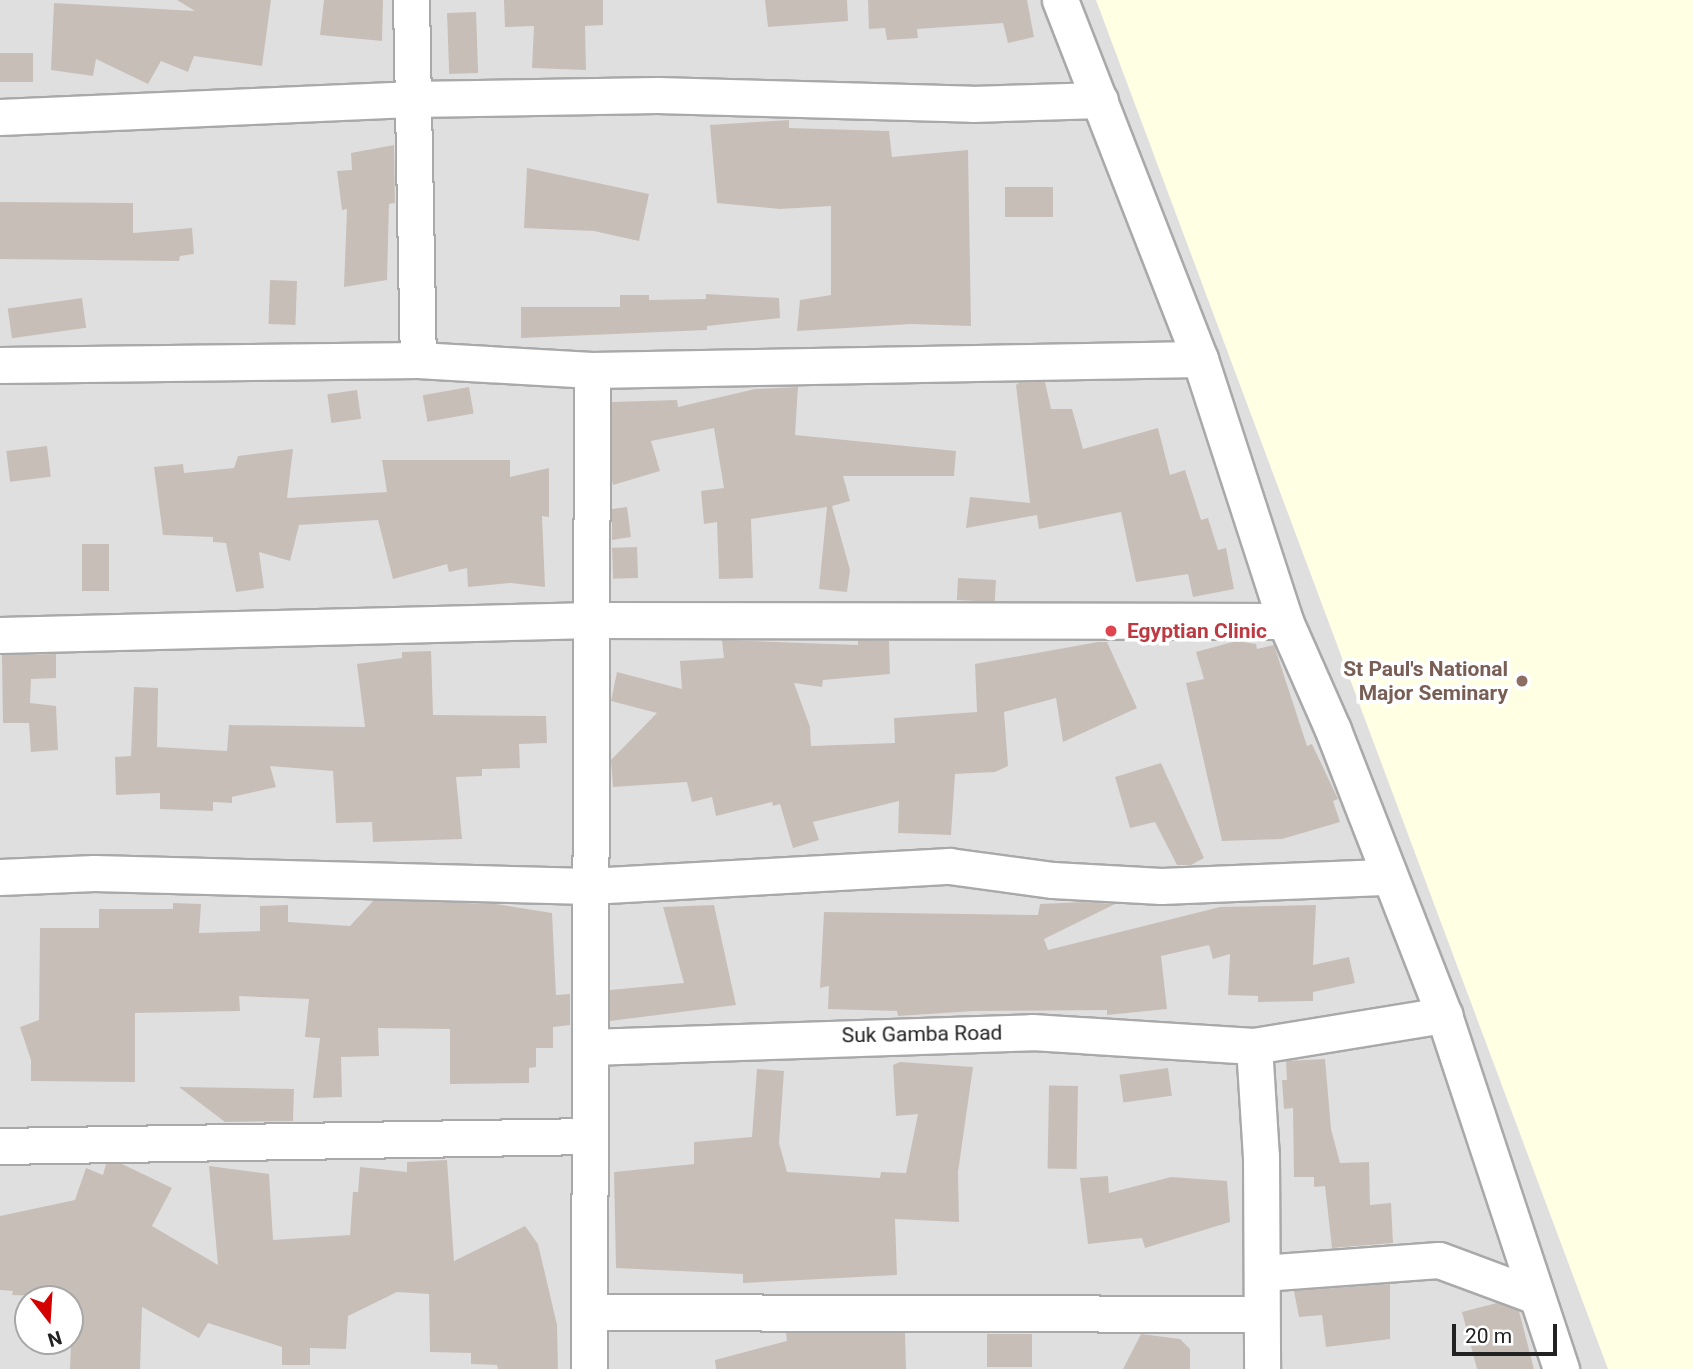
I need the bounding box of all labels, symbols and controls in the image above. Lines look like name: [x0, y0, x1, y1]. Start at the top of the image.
place label: Egyptian Clinic: [1127, 618, 1267, 644]
marker: Egyptian Clinic: [1101, 621, 1121, 641]
place label: St Paul's National Major Seminary: [1343, 656, 1508, 706]
marker: St Paul's National Major Seminary: [1514, 673, 1530, 689]
street label: Suk Gamba Road: [841, 1020, 1003, 1048]
north arrow: [14, 1285, 84, 1355]
scale bar: [1455, 1310, 1560, 1354]
text: 20 m: [1465, 1324, 1512, 1348]
text: N: [45, 1326, 64, 1352]

